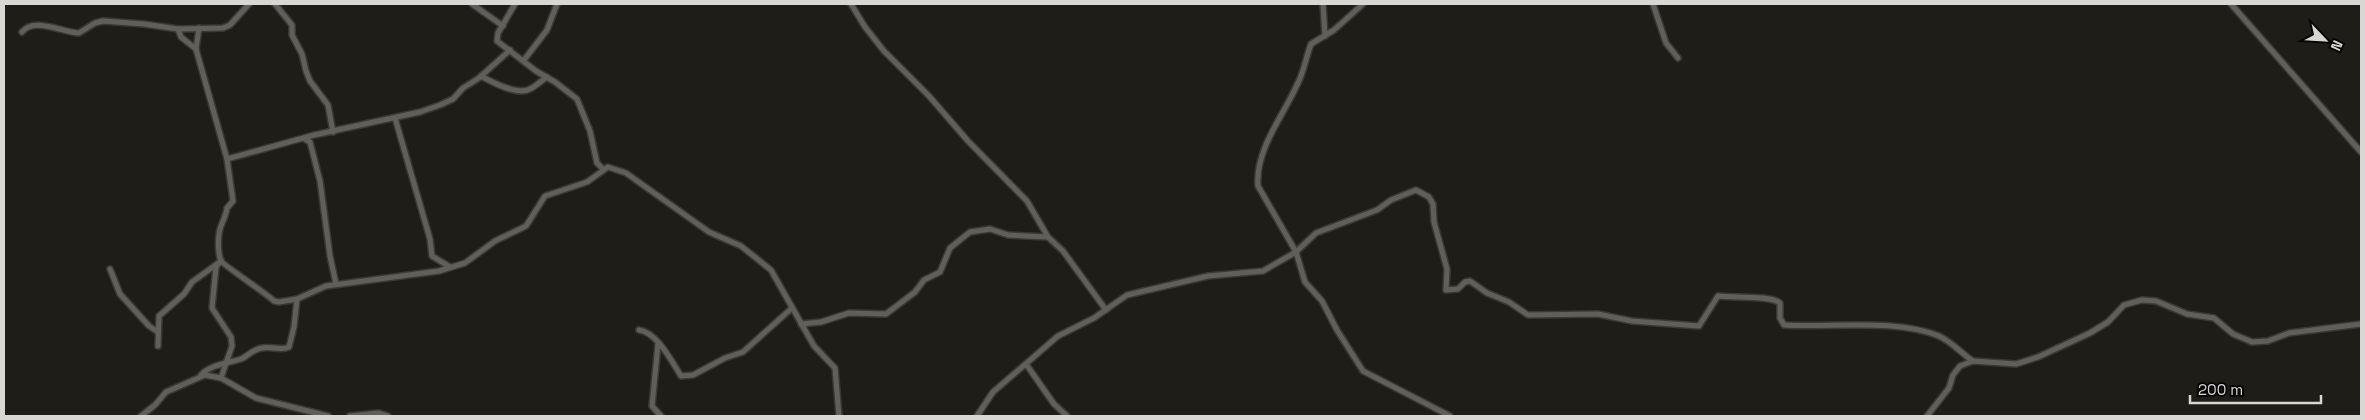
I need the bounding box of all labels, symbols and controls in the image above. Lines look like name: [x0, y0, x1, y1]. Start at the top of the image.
north arrow: [2300, 15, 2350, 65]
text: N: [2327, 37, 2347, 54]
scale bar: [2190, 372, 2321, 404]
text: 200 m: [2198, 380, 2243, 399]

